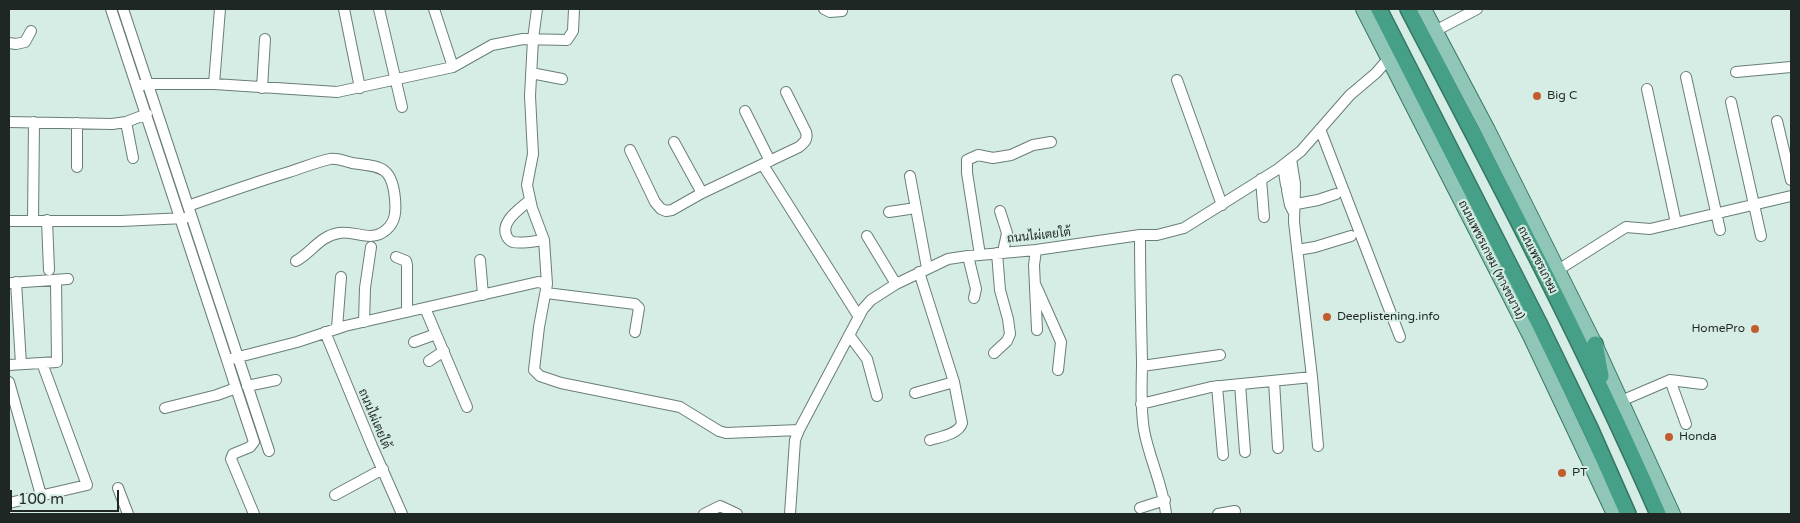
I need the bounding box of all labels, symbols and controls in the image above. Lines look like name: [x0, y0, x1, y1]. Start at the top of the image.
place label: Big C: [1547, 89, 1577, 103]
marker: Big C: [1531, 90, 1543, 102]
street label: ถนนเพชรเกษม (ทางขนาน): [1455, 198, 1527, 322]
street label: ถนนเพชรเกษม: [1514, 224, 1560, 296]
street label: ถนนไผ่เตยใต้: [1006, 225, 1072, 247]
place label: Deeplistening.info: [1337, 310, 1440, 324]
marker: Deeplistening.info: [1321, 311, 1333, 323]
place label: HomePro: [1691, 322, 1745, 336]
marker: HomePro: [1749, 323, 1761, 335]
street label: ถนนไผ่เตยใต้: [355, 387, 393, 451]
place label: Honda: [1679, 430, 1717, 444]
marker: Honda: [1663, 431, 1675, 443]
place label: PT: [1572, 466, 1587, 480]
marker: PT: [1556, 467, 1568, 479]
scale bar: [12, 480, 121, 512]
text: 100 m: [18, 490, 64, 508]

